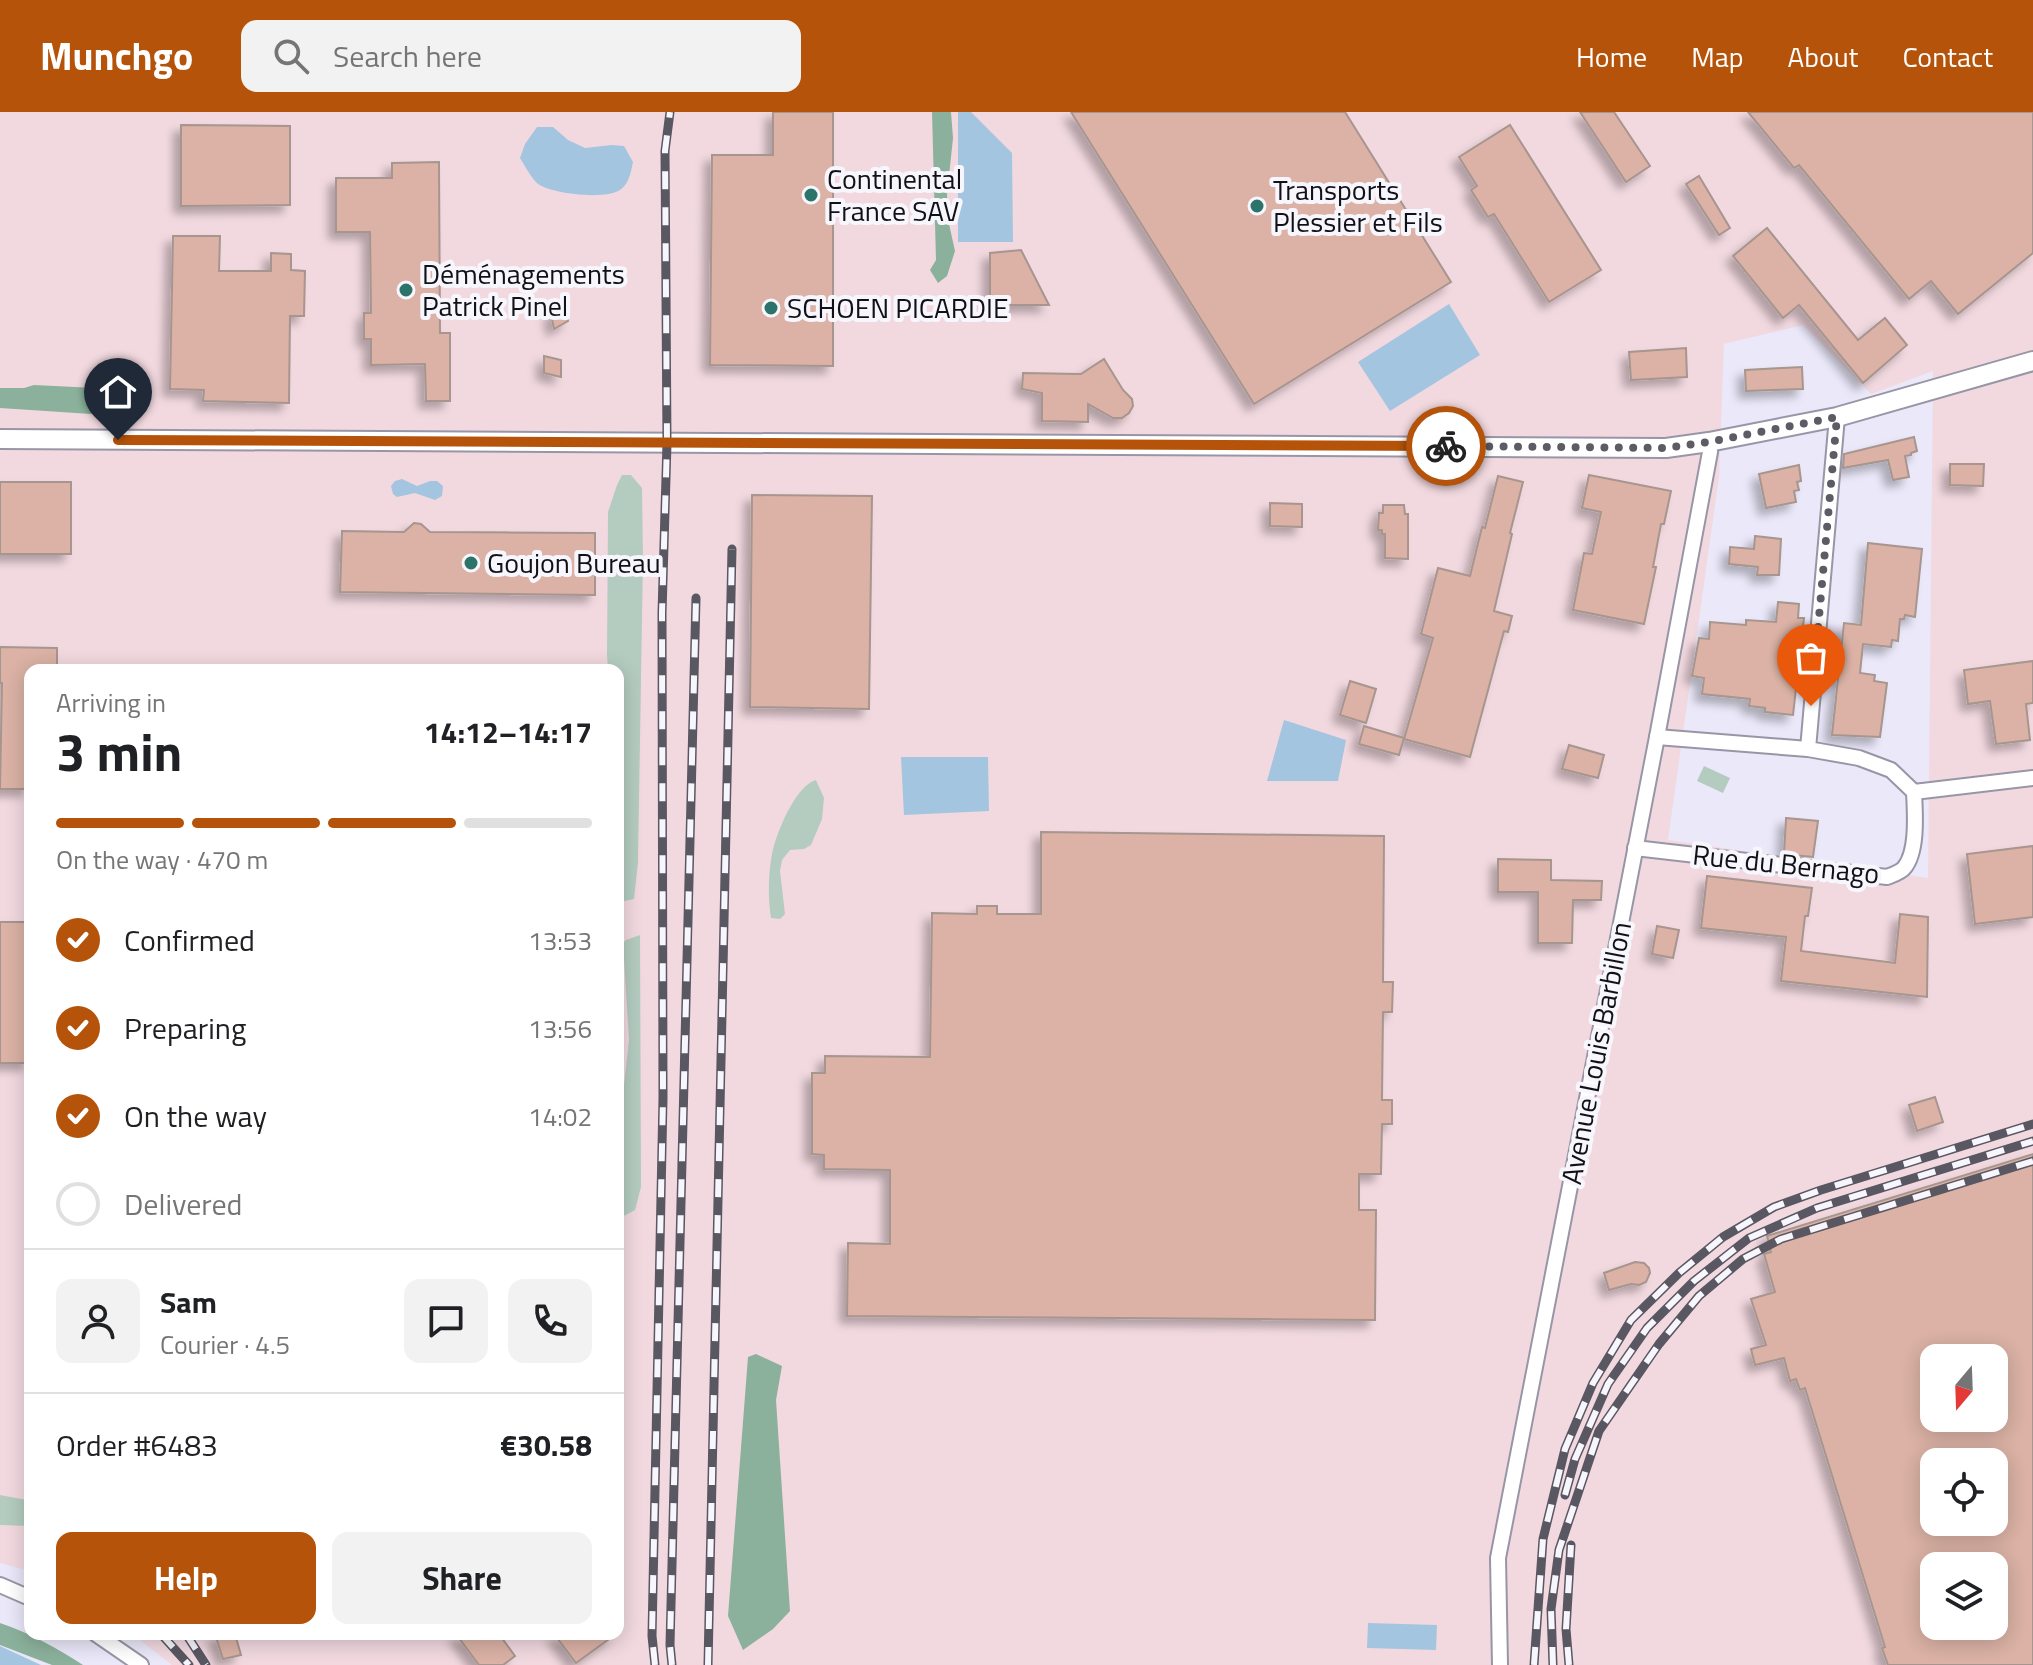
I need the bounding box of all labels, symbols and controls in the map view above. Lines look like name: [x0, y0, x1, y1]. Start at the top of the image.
search box: [241, 20, 801, 92]
text: Munchgo: [40, 27, 193, 85]
text: Search here: [333, 33, 482, 79]
icon: search: [269, 34, 313, 78]
text: Home: [1576, 35, 1647, 78]
text: Map: [1691, 35, 1744, 78]
text: About: [1788, 35, 1858, 78]
text: Contact: [1902, 35, 1993, 78]
place label: Continental France SAV: [827, 157, 962, 232]
place label: Transports Plessier et Fils: [1273, 168, 1443, 243]
marker: Continental France SAV: [802, 186, 820, 204]
marker: Transports Plessier et Fils: [1248, 197, 1266, 215]
place label: Déménagements Patrick Pinel: [422, 252, 625, 327]
marker: Déménagements Patrick Pinel: [397, 281, 415, 299]
place label: SCHOEN PICARDIE: [787, 286, 1008, 329]
marker: SCHOEN PICARDIE: [762, 299, 780, 317]
pin: [84, 358, 152, 440]
icon: home: [96, 370, 140, 414]
courier: [1406, 406, 1486, 486]
icon: bike: [1424, 424, 1468, 468]
place label: Goujon Bureau: [487, 541, 661, 584]
marker: Goujon Bureau: [462, 554, 480, 572]
pin: [1777, 624, 1845, 706]
icon: bag: [1789, 636, 1833, 680]
text: Arriving in: [56, 683, 166, 722]
text: 14:12–14:17: [424, 709, 592, 755]
text: 3 min: [56, 712, 182, 791]
street label: Rue du Bernago: [1691, 832, 1882, 895]
text: On the way · 470 m: [56, 840, 268, 879]
text: Confirmed: [124, 917, 255, 963]
icon: check: [56, 918, 100, 962]
street label: Avenue Louis Barbillon: [1549, 918, 1642, 1188]
text: 13:53: [528, 921, 592, 960]
text: Preparing: [124, 1005, 246, 1051]
icon: check: [56, 1006, 100, 1050]
text: 13:56: [528, 1009, 592, 1048]
text: On the way: [124, 1093, 267, 1139]
icon: check: [56, 1094, 100, 1138]
text: 14:02: [528, 1097, 592, 1136]
text: Delivered: [124, 1181, 242, 1227]
button: person: [56, 1279, 140, 1363]
text: Sam: [160, 1279, 217, 1325]
button: chat: [404, 1279, 488, 1363]
button: phone: [508, 1279, 592, 1363]
text: Courier · 4.5: [160, 1325, 290, 1364]
north arrow: [1920, 1344, 2008, 1432]
map controls: [1920, 1344, 2008, 1640]
text: Order #6483: [56, 1422, 218, 1468]
text: €30.58: [500, 1422, 592, 1468]
button: locate: [1920, 1448, 2008, 1536]
button: Help: [56, 1532, 316, 1624]
button: Share: [332, 1532, 592, 1624]
button: layers: [1920, 1552, 2008, 1640]

